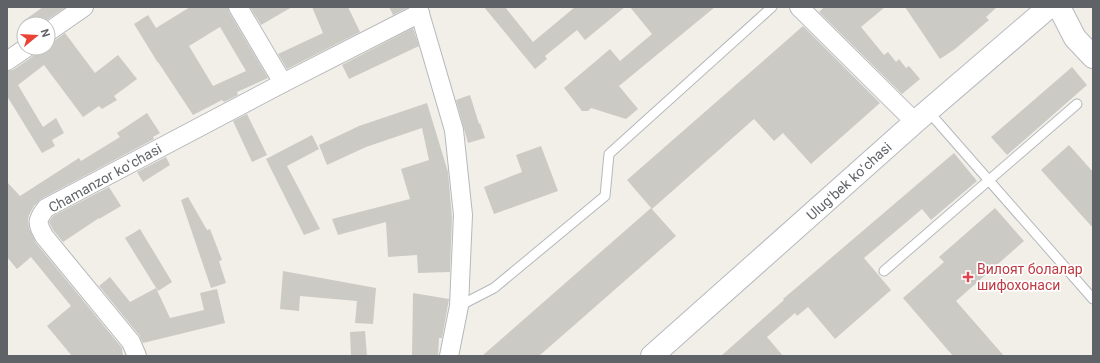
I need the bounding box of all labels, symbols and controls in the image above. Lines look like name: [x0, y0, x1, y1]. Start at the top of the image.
north arrow: [16, 16, 56, 56]
text: N: [38, 27, 52, 39]
street label: Ulugʻbek koʻchasi: [803, 139, 895, 223]
street label: Chamanzor koʻchasi: [46, 140, 164, 216]
place label: Вилоят болалар шифохонаси: [977, 261, 1083, 293]
marker: Вилоят болалар шифохонаси: [962, 271, 974, 283]

